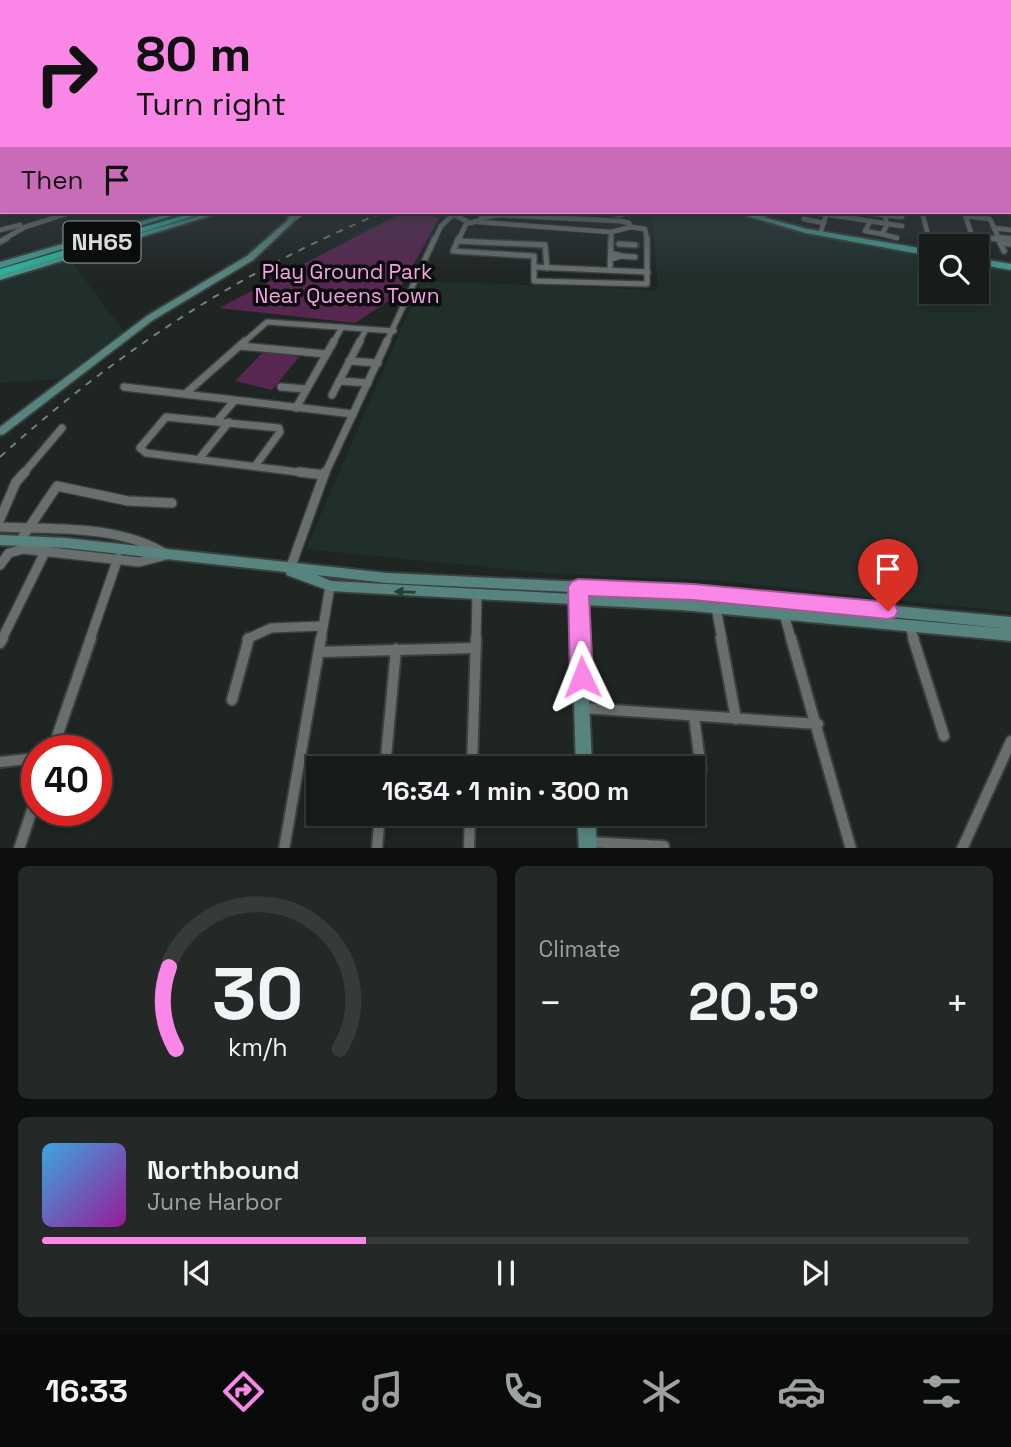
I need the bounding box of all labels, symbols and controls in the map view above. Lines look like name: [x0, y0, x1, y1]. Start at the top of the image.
text: 80 m: [136, 23, 251, 85]
icon: right: [21, 28, 112, 119]
text: Turn right: [136, 84, 286, 124]
icon: arrive: [98, 161, 136, 199]
text: Then: [21, 163, 84, 197]
road number: NH65: [64, 222, 140, 262]
map controls: [919, 234, 989, 304]
button: search: [919, 234, 989, 304]
park label: Play Ground Park Near Queens Town: [254, 258, 440, 309]
pin: [858, 539, 918, 611]
icon: arrive: [869, 550, 907, 588]
one-way arrow: [394, 586, 416, 597]
position arrow: [545, 640, 619, 714]
speed limit sign: 40: [21, 735, 112, 826]
text: 16:34 · 1 min · 300 m: [382, 774, 629, 808]
text: Climate: [539, 934, 621, 964]
text: 30: [212, 947, 303, 1040]
text: 20.5°: [688, 969, 819, 1035]
text: −: [539, 979, 562, 1027]
text: +: [945, 979, 969, 1027]
text: km/h: [227, 1030, 287, 1062]
text: Northbound: [147, 1153, 300, 1187]
text: June Harbor: [147, 1187, 282, 1217]
icon: previous: [178, 1254, 216, 1292]
icon: pause: [487, 1254, 525, 1292]
icon: next: [796, 1254, 834, 1292]
icon: directions: [219, 1367, 268, 1416]
icon: music: [358, 1367, 407, 1416]
icon: phone: [498, 1367, 547, 1416]
icon: climate: [637, 1367, 686, 1416]
icon: car: [777, 1367, 826, 1416]
icon: filters: [917, 1367, 966, 1416]
text: 16:33: [45, 1371, 128, 1411]

